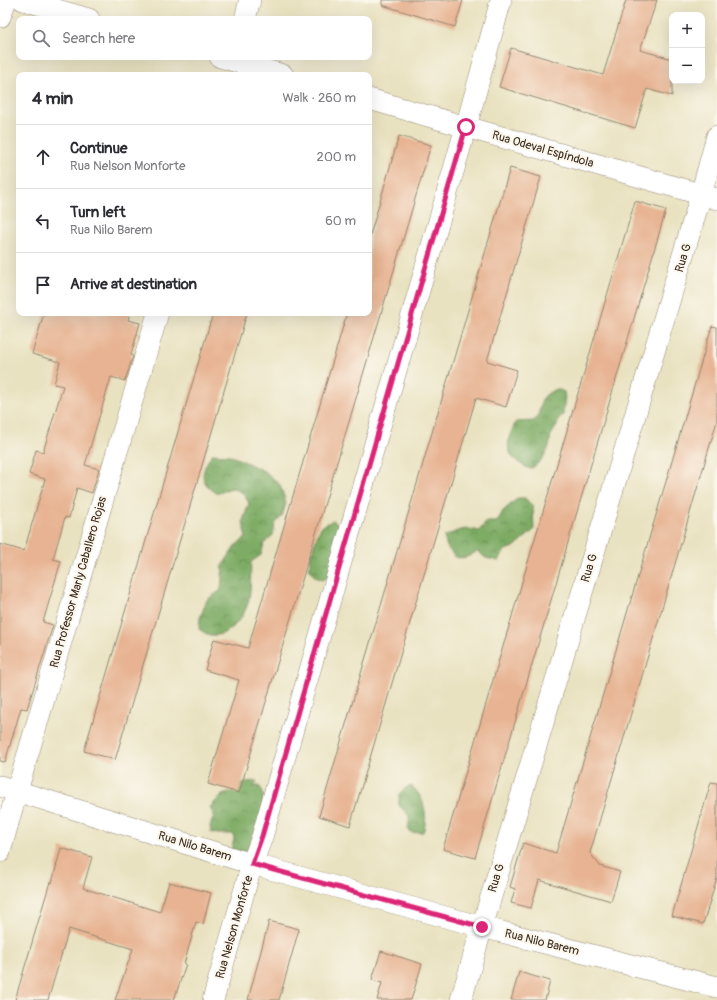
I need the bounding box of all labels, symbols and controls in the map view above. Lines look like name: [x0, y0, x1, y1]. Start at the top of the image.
map controls: [669, 12, 705, 84]
button: +: [669, 12, 705, 48]
search box: [16, 16, 372, 60]
icon: search: [30, 27, 52, 49]
text: Search here: [62, 29, 135, 48]
button: −: [669, 48, 705, 84]
text: 4 min: [32, 88, 73, 109]
text: Walk · 260 m: [282, 90, 356, 106]
route start: [457, 118, 475, 136]
street label: Rua Odeval Espíndola: [490, 128, 596, 171]
text: Continue: [70, 139, 128, 158]
icon: ahead: [32, 146, 54, 168]
text: 200 m: [317, 149, 356, 165]
text: Rua Nelson Monforte: [70, 158, 185, 174]
text: Turn left: [70, 203, 126, 222]
icon: left: [32, 210, 54, 232]
text: 60 m: [325, 213, 356, 229]
text: Rua Nilo Barem: [70, 222, 153, 238]
street label: Rua G: [672, 242, 695, 274]
icon: arrive: [32, 274, 54, 296]
text: Arrive at destination: [70, 275, 197, 294]
street label: Rua Professor Marly Caballero Rojas: [47, 494, 110, 670]
street label: Rua G: [578, 552, 601, 584]
street label: Rua Nilo Barem: [156, 828, 234, 865]
street label: Rua G: [485, 862, 508, 894]
street label: Rua Nelson Monforte: [213, 874, 256, 980]
route end: [473, 918, 491, 936]
street label: Rua Nilo Barem: [503, 926, 581, 959]

